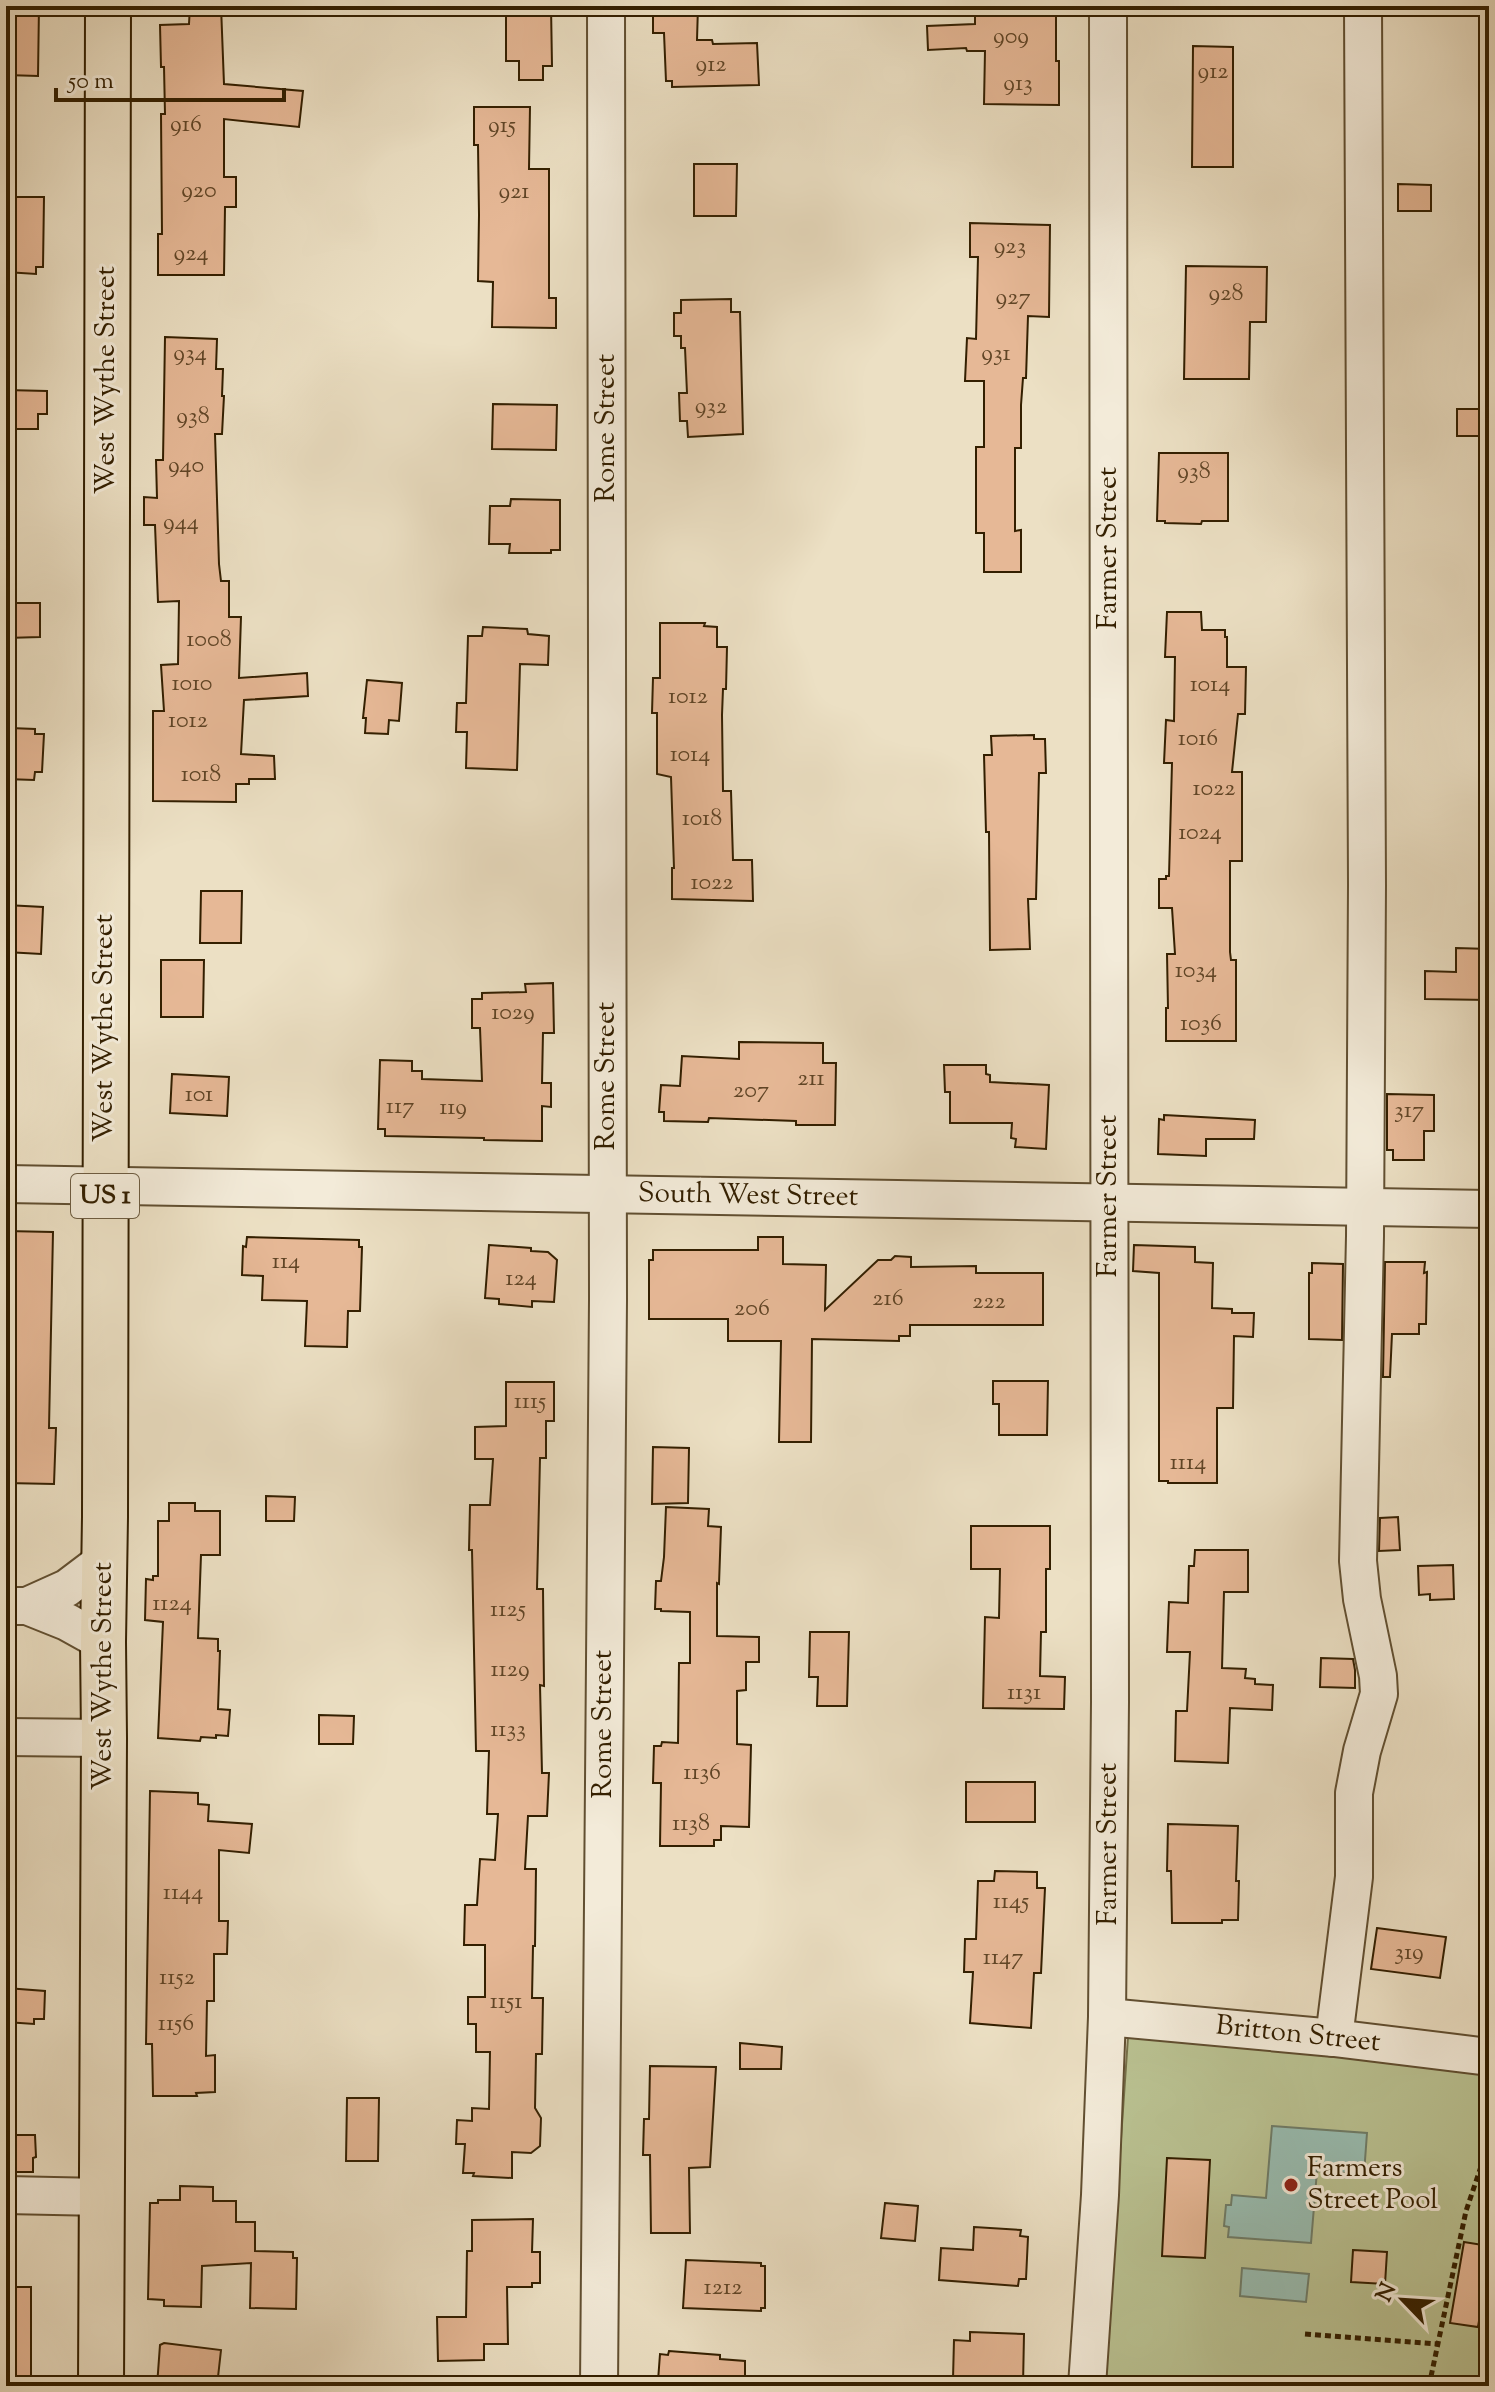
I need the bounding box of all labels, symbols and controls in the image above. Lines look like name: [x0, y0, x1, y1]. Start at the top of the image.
house number: 909: [993, 20, 1029, 54]
house number: 912: [695, 48, 727, 82]
scale bar: [56, 52, 284, 102]
house number: 912: [1197, 55, 1229, 89]
text: 50 m: [66, 65, 114, 99]
house number: 913: [1003, 67, 1033, 101]
house number: 916: [170, 108, 202, 142]
house number: 915: [488, 109, 516, 143]
house number: 920: [181, 174, 217, 208]
house number: 921: [498, 175, 530, 209]
house number: 923: [994, 230, 1026, 264]
house number: 924: [174, 237, 209, 271]
street label: West Wythe Street: [87, 265, 127, 494]
house number: 928: [1209, 277, 1243, 311]
house number: 927: [996, 281, 1030, 315]
house number: 934: [173, 337, 207, 371]
house number: 931: [981, 337, 1011, 371]
street label: Rome Street: [587, 353, 627, 502]
house number: 932: [695, 390, 727, 424]
house number: 938: [176, 400, 210, 434]
house number: 940: [168, 449, 204, 483]
house number: 938: [1177, 455, 1211, 489]
street label: Farmer Street: [1089, 466, 1129, 629]
house number: 944: [163, 506, 199, 540]
house number: 1008: [186, 623, 232, 657]
house number: 1010: [172, 667, 213, 701]
house number: 1014: [1190, 668, 1230, 702]
house number: 1012: [668, 680, 708, 714]
house number: 1012: [168, 704, 208, 738]
house number: 1016: [1178, 722, 1218, 756]
house number: 1014: [670, 738, 710, 772]
house number: 1018: [181, 758, 221, 792]
house number: 1022: [1193, 772, 1235, 806]
house number: 1018: [682, 802, 722, 836]
house number: 1024: [1178, 816, 1222, 850]
house number: 1022: [691, 866, 733, 900]
street label: West Wythe Street: [85, 913, 125, 1142]
house number: 1034: [1175, 954, 1217, 988]
house number: 1029: [491, 996, 535, 1030]
street label: Rome Street: [587, 1001, 627, 1150]
house number: 1036: [1180, 1007, 1222, 1041]
house number: 211: [797, 1062, 825, 1096]
house number: 207: [733, 1074, 769, 1108]
house number: 101: [185, 1078, 213, 1112]
house number: 117: [386, 1090, 414, 1124]
house number: 119: [439, 1091, 467, 1125]
house number: 317: [1394, 1094, 1424, 1128]
street label: Farmer Street: [1089, 1114, 1129, 1277]
road number: US 1: [71, 1174, 139, 1218]
street label: South West Street: [637, 1174, 859, 1218]
house number: 114: [272, 1245, 300, 1279]
house number: 124: [505, 1262, 537, 1296]
house number: 216: [872, 1282, 904, 1316]
house number: 222: [972, 1285, 1006, 1319]
house number: 206: [734, 1292, 770, 1326]
house number: 1115: [514, 1385, 546, 1419]
house number: 1114: [1170, 1446, 1206, 1480]
street label: West Wythe Street: [84, 1561, 124, 1790]
house number: 1124: [152, 1587, 192, 1621]
house number: 1125: [490, 1593, 526, 1627]
street label: Rome Street: [584, 1649, 624, 1798]
house number: 1129: [490, 1653, 530, 1687]
house number: 1131: [1007, 1676, 1041, 1710]
house number: 1133: [490, 1713, 526, 1747]
house number: 1136: [683, 1756, 721, 1790]
street label: Farmer Street: [1089, 1762, 1129, 1925]
house number: 1138: [672, 1807, 710, 1841]
house number: 1144: [163, 1876, 203, 1910]
house number: 1145: [993, 1885, 1029, 1919]
house number: 319: [1394, 1936, 1424, 1970]
house number: 1147: [983, 1941, 1023, 1975]
house number: 1152: [159, 1961, 195, 1995]
house number: 1151: [490, 1985, 522, 2019]
street label: Britton Street: [1214, 2006, 1383, 2064]
house number: 1156: [158, 2007, 194, 2041]
place label: Farmers Street Pool: [1307, 2149, 1438, 2221]
marker: Farmers Street Pool: [1282, 2176, 1300, 2194]
north arrow: [1363, 2260, 1443, 2340]
house number: 1212: [704, 2271, 742, 2305]
text: N: [1369, 2278, 1406, 2308]

